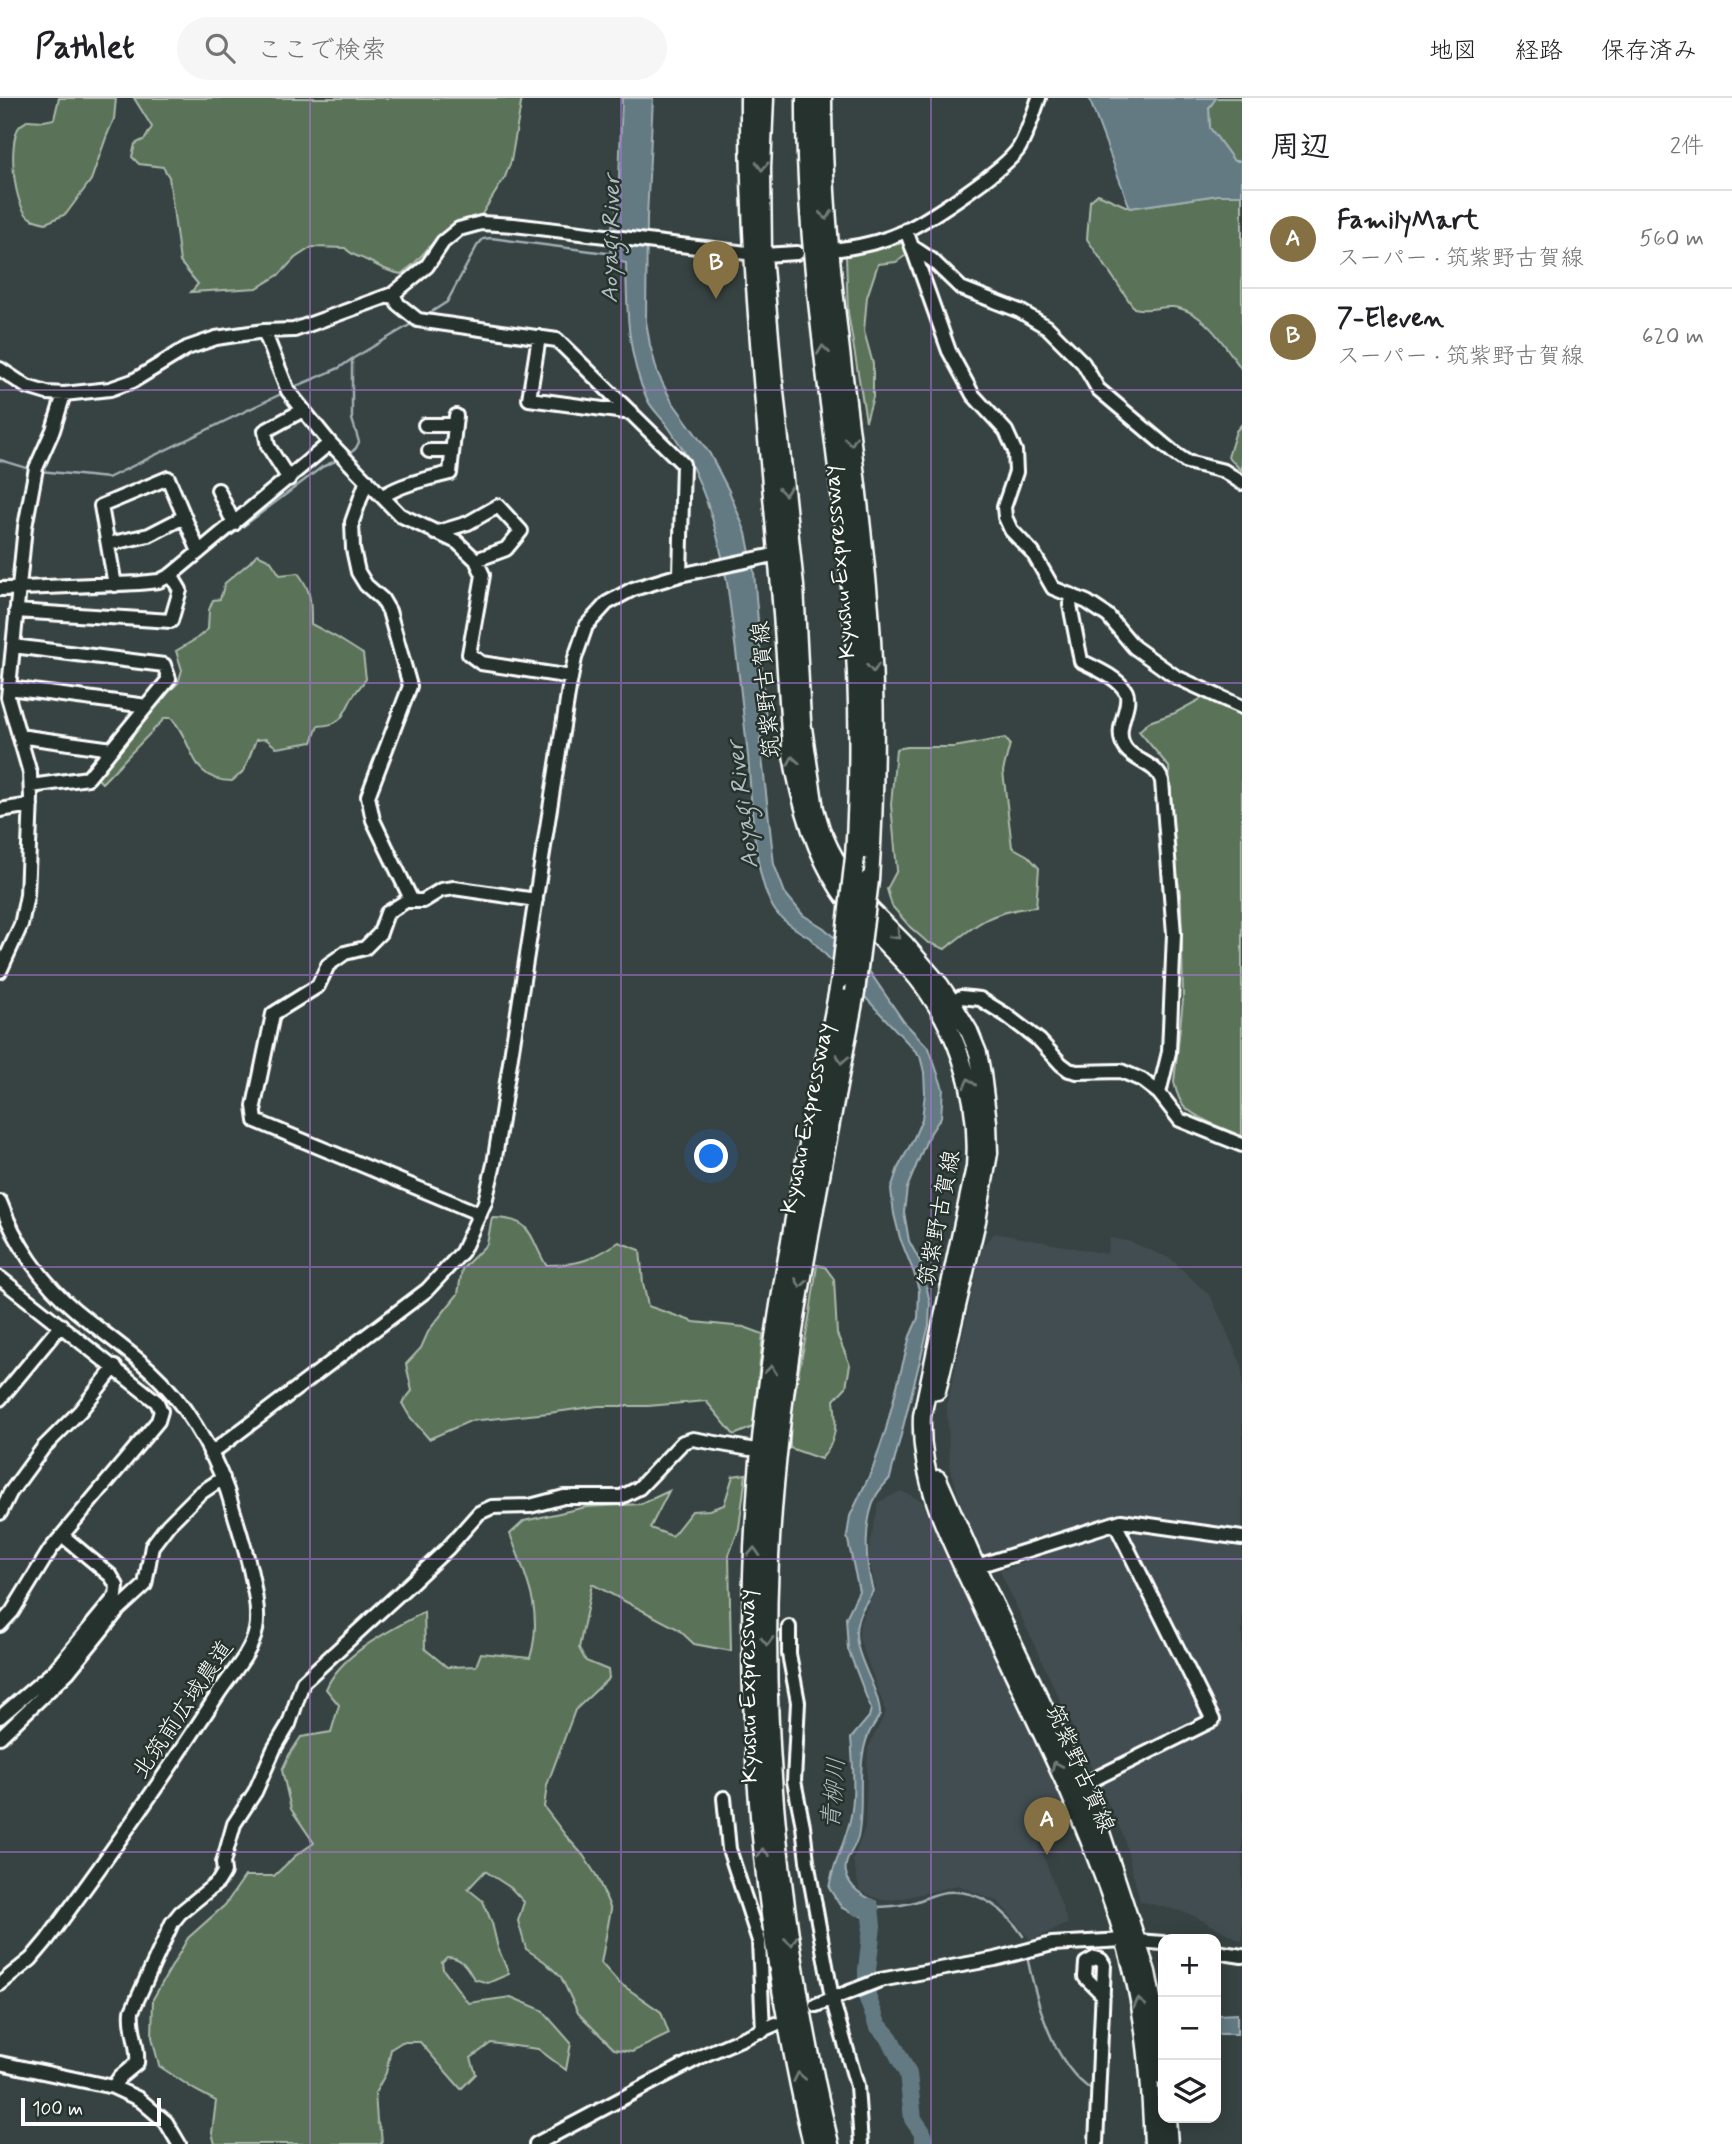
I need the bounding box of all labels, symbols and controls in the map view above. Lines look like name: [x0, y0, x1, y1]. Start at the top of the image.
search box: [177, 17, 667, 80]
text: Pathlet: [35, 26, 135, 70]
icon: search: [201, 29, 239, 67]
text: ここで検索: [257, 34, 387, 68]
text: 地図: [1429, 36, 1477, 67]
text: 経路: [1515, 36, 1563, 67]
text: 保存済み: [1601, 36, 1697, 67]
text: 周辺: [1270, 128, 1330, 167]
text: 2件: [1670, 132, 1704, 162]
one-way arrow: [755, 161, 770, 172]
water label: Aoyagi River: [595, 172, 631, 304]
text: FamilyMart: [1337, 204, 1479, 238]
one-way arrow: [818, 210, 833, 221]
text: A: [1285, 224, 1301, 254]
text: 560 m: [1639, 224, 1704, 254]
pin: B: [693, 241, 739, 299]
text: スーパー · 筑紫野古賀線: [1337, 244, 1584, 274]
text: 7-Eleven: [1337, 302, 1444, 336]
text: B: [1286, 322, 1300, 352]
text: 620 m: [1642, 322, 1704, 352]
text: スーパー · 筑紫野古賀線: [1337, 342, 1584, 372]
one-way arrow: [816, 344, 831, 356]
one-way arrow: [843, 435, 858, 447]
street label: Kyushu Expressway: [817, 464, 863, 660]
one-way arrow: [778, 485, 793, 496]
street label: 筑紫野古賀線: [746, 620, 788, 760]
one-way arrow: [865, 662, 880, 673]
water label: Aoyagi River: [720, 736, 770, 870]
one-way arrow: [786, 755, 801, 766]
one-way arrow: [888, 927, 901, 940]
street label: Kyushu Expressway: [775, 1020, 841, 1217]
one-way arrow: [836, 1053, 851, 1065]
one-way arrow: [962, 1077, 977, 1089]
your location: [694, 1139, 728, 1173]
street label: 筑紫野古賀線: [912, 1148, 968, 1289]
one-way arrow: [794, 1277, 809, 1289]
one-way arrow: [763, 1364, 778, 1376]
one-way arrow: [746, 1546, 761, 1557]
street label: Kyushu Expressway: [732, 1589, 766, 1783]
street label: 北筑前広域農道: [126, 1635, 241, 1785]
one-way arrow: [760, 1636, 775, 1647]
street label: 筑紫野古賀線: [1037, 1700, 1121, 1838]
water label: 青柳川: [816, 1756, 853, 1830]
one-way arrow: [1051, 1761, 1065, 1773]
pin: A: [1024, 1797, 1070, 1855]
one-way arrow: [756, 1847, 771, 1858]
map controls: [1158, 1934, 1221, 2123]
button: +: [1158, 1934, 1221, 1997]
one-way arrow: [783, 1935, 798, 1947]
one-way arrow: [1133, 1997, 1148, 2009]
button: −: [1158, 1997, 1221, 2060]
button: layers: [1158, 2060, 1221, 2123]
one-way arrow: [792, 2071, 807, 2083]
scale bar: [21, 2095, 161, 2127]
text: 100 m: [32, 2097, 83, 2122]

